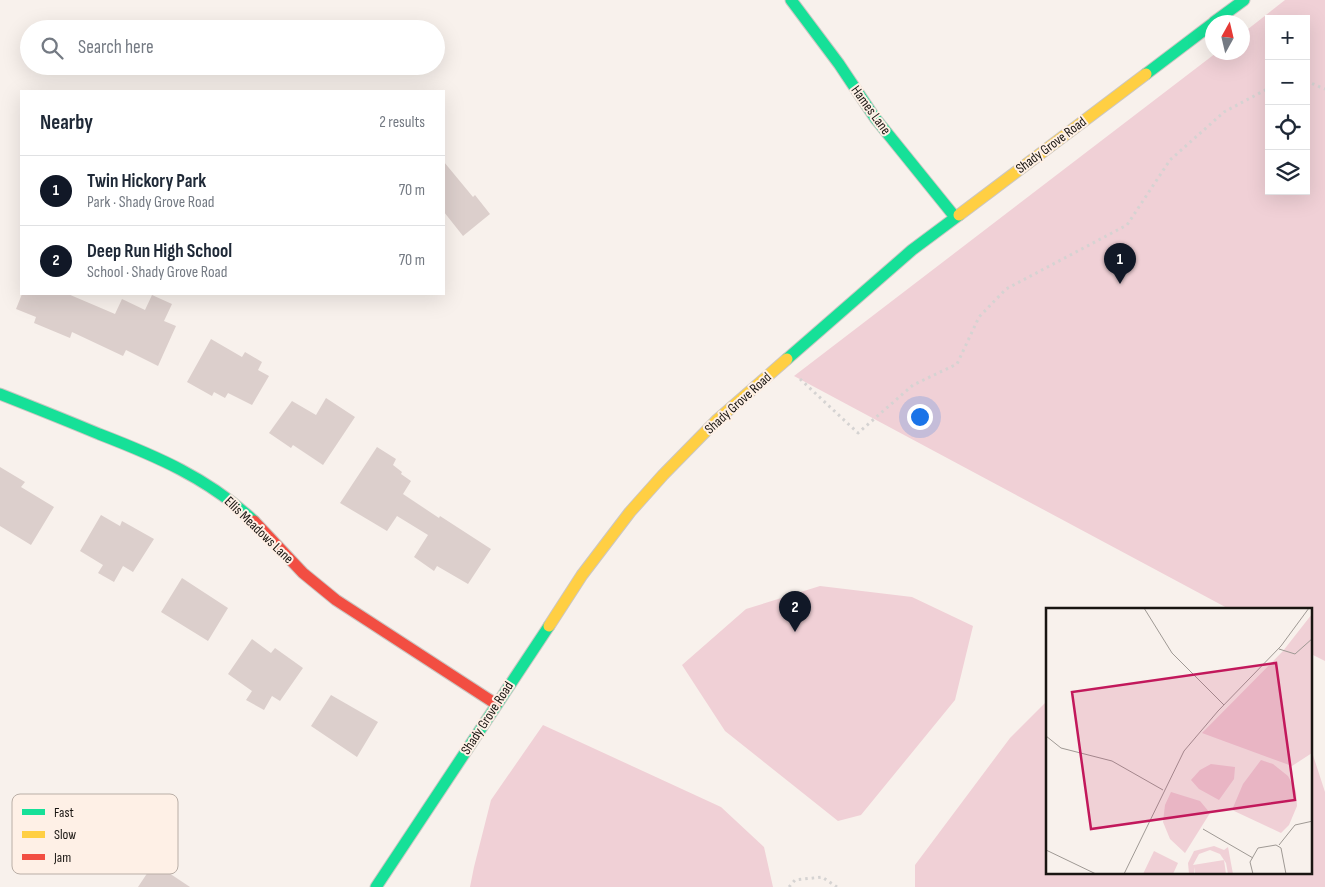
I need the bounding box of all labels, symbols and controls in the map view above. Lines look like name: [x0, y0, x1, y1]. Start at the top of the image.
north arrow: [1205, 15, 1250, 60]
map controls: [1265, 15, 1310, 195]
button: +: [1265, 15, 1310, 60]
search box: [20, 20, 445, 75]
icon: search: [38, 34, 66, 62]
text: Search here: [78, 36, 154, 59]
button: −: [1265, 60, 1310, 105]
street label: Hames Lane: [848, 82, 894, 138]
button: locate: [1265, 105, 1310, 150]
text: Nearby: [40, 110, 93, 135]
text: 2 results: [379, 113, 425, 132]
street label: Shady Grove Road: [1012, 113, 1090, 177]
button: layers: [1265, 150, 1310, 195]
text: Twin Hickory Park: [87, 170, 206, 193]
text: 1: [53, 181, 59, 200]
text: 70 m: [399, 181, 425, 200]
text: Park · Shady Grove Road: [87, 193, 215, 212]
text: Deep Run High School: [87, 240, 232, 263]
pin: 1: [1104, 243, 1136, 284]
text: 2: [52, 251, 60, 270]
text: 70 m: [399, 251, 425, 270]
text: School · Shady Grove Road: [87, 263, 227, 282]
street label: Shady Grove Road: [701, 369, 775, 437]
your location: [907, 404, 933, 430]
street label: Ellis Meadows Lane: [221, 493, 297, 567]
pin: 2: [779, 591, 811, 632]
inset map: [1046, 608, 1312, 874]
street label: Shady Grove Road: [457, 678, 517, 758]
legend: [12, 794, 178, 874]
text: Fast: [54, 804, 74, 821]
text: Slow: [54, 826, 76, 843]
text: Jam: [53, 849, 71, 866]

